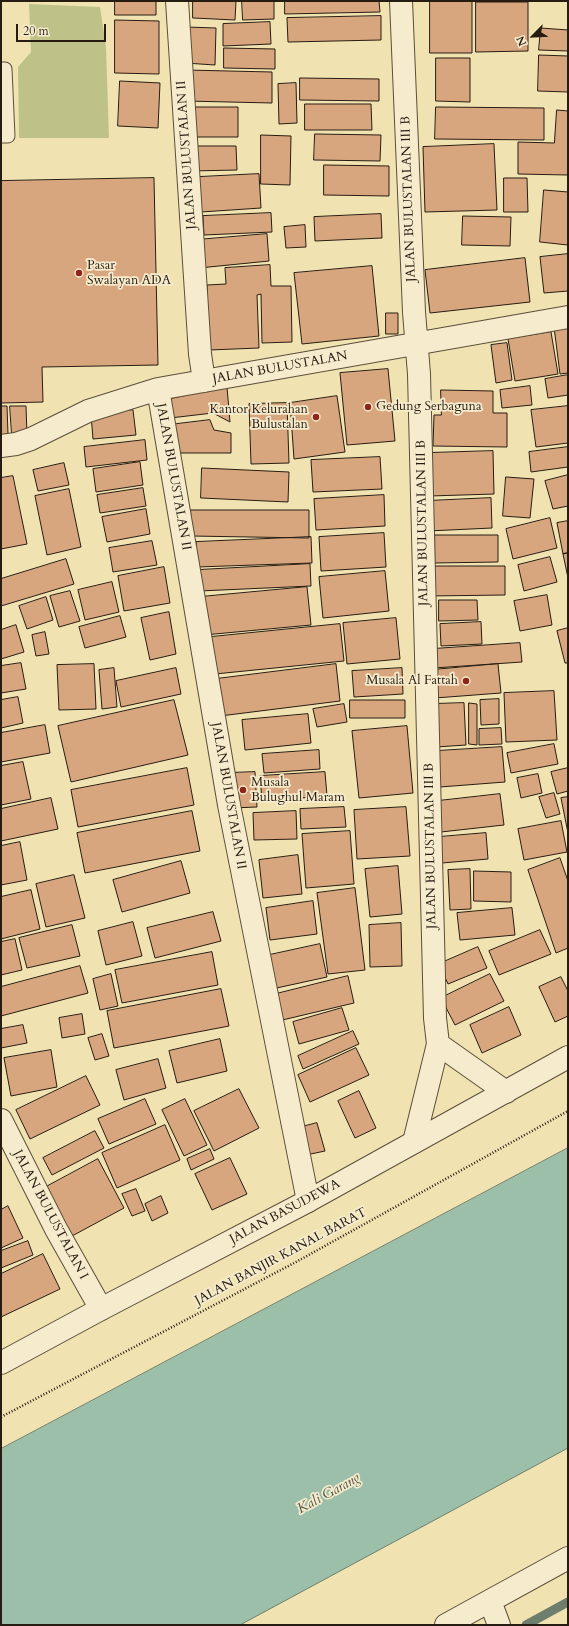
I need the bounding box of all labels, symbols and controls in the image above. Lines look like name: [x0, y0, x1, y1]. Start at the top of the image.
scale bar: [18, 16, 108, 42]
north arrow: [513, 16, 553, 56]
text: 20 m: [23, 23, 49, 39]
text: N: [513, 34, 530, 49]
street label: JALAN BULUSTALAN II: [174, 80, 200, 230]
street label: JALAN BULUSTALAN III B: [398, 116, 420, 282]
place label: Pasar Swalayan ADA: [87, 258, 171, 289]
marker: Pasar Swalayan ADA: [74, 268, 84, 278]
street label: JALAN BULUSTALAN: [211, 348, 349, 388]
place label: Gedung Serbaguna: [376, 399, 482, 415]
street label: JALAN BULUSTALAN II: [152, 402, 194, 552]
place label: Kantor Kelurahan Bulustalan: [209, 402, 308, 433]
marker: Gedung Serbaguna: [363, 402, 373, 412]
marker: Kantor Kelurahan Bulustalan: [311, 412, 321, 422]
street label: JALAN BULUSTALAN III B: [414, 440, 432, 606]
place label: Musala Al Fattah: [366, 673, 458, 689]
marker: Musala Al Fattah: [461, 676, 471, 686]
street label: JALAN BULUSTALAN II: [207, 721, 249, 871]
street label: JALAN BULUSTALAN III B: [422, 763, 440, 929]
place label: Musala Bulughul Maram: [251, 775, 345, 806]
marker: Musala Bulughul Maram: [238, 785, 248, 795]
street label: JALAN BULUSTALAN I: [9, 1147, 91, 1283]
street label: JALAN BASUDEWA: [227, 1176, 343, 1248]
street label: JALAN BANJIR KANAL BARAT: [192, 1205, 370, 1309]
water label: Kali Garang: [295, 1470, 363, 1518]

